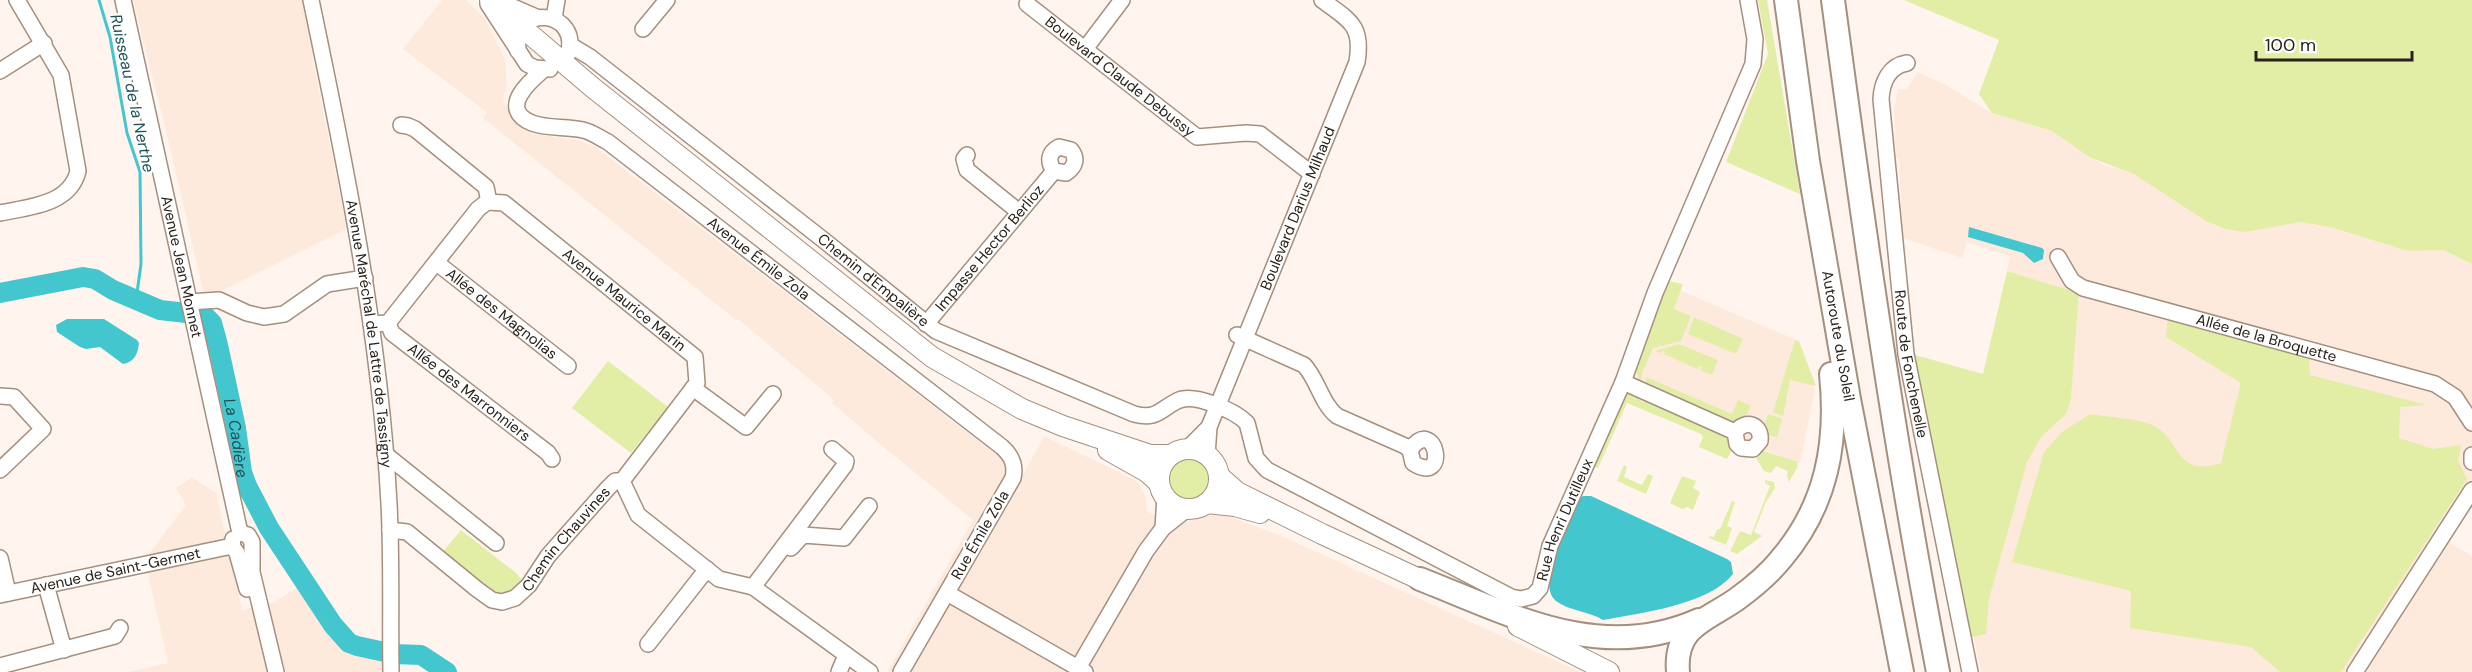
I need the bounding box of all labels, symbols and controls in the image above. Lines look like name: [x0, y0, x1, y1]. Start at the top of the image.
water label: Ruisseau de la Nerthe: [105, 12, 160, 174]
street label: Boulevard Claude Debussy: [1041, 12, 1200, 142]
scale bar: [2256, 24, 2412, 62]
text: 100 m: [2265, 33, 2316, 57]
street label: Boulevard Darius Milhaud: [1256, 124, 1340, 293]
street label: Impasse Hector Berlioz: [931, 181, 1048, 316]
street label: Avenue Jean Monnet: [156, 194, 207, 340]
street label: Avenue Maréchal de Lattre de Tassigny: [341, 198, 397, 469]
street label: Avenue Émile Zola: [703, 212, 814, 305]
street label: Chemin d'Empalière: [813, 229, 933, 331]
street label: Avenue Maurice Marin: [558, 244, 690, 356]
street label: Allée des Magnolias: [442, 264, 561, 364]
street label: Autoroute du Soleil: [1817, 269, 1859, 403]
street label: Route de Fonchenelle: [1890, 289, 1933, 440]
street label: Allée de la Broquette: [2194, 309, 2339, 367]
street label: Allée des Marronniers: [403, 339, 535, 446]
water label: La Cadière: [219, 396, 253, 481]
street label: Rue Henri Dutilleux: [1532, 455, 1598, 583]
street label: Chemin Chauvines: [518, 482, 615, 596]
street label: Rue Émile Zola: [946, 487, 1014, 583]
street label: Avenue de Saint-Germet: [29, 543, 202, 598]

